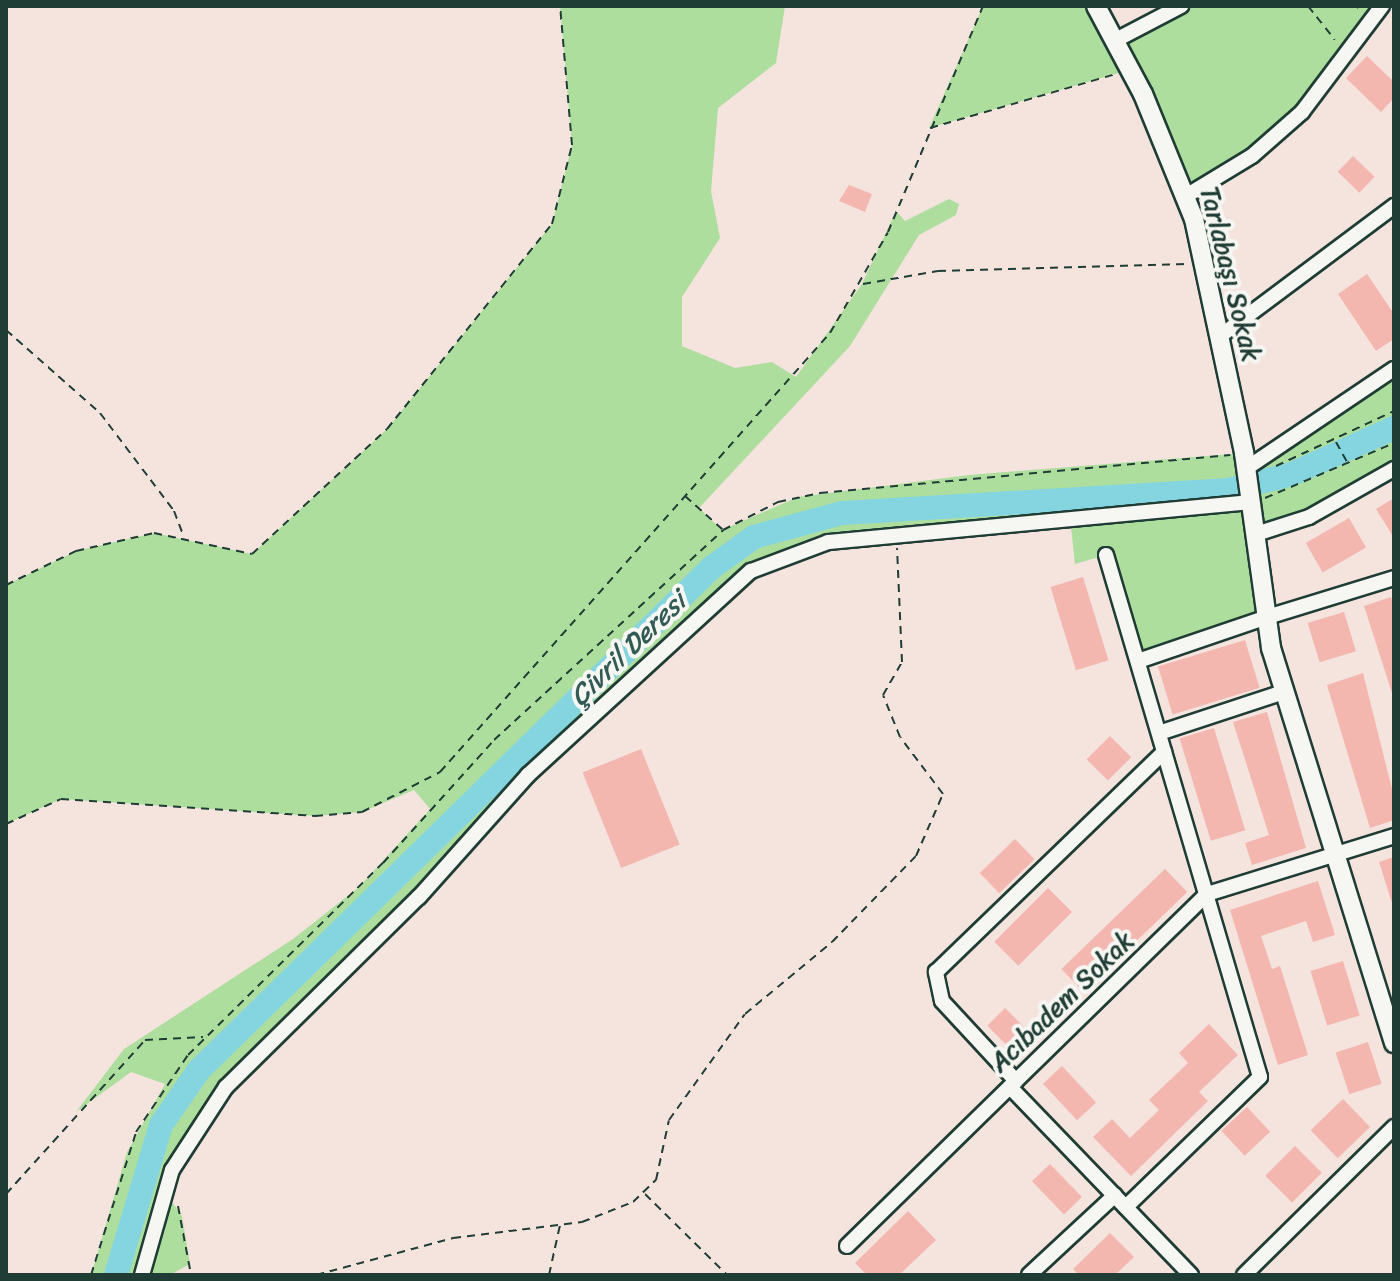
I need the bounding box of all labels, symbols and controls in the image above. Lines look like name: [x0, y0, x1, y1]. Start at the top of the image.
street label: Tarlabaşı Sokak: [1193, 183, 1267, 365]
water label: Çivril Deresi: [562, 585, 694, 713]
street label: Acıbadem Sokak: [983, 925, 1141, 1079]

